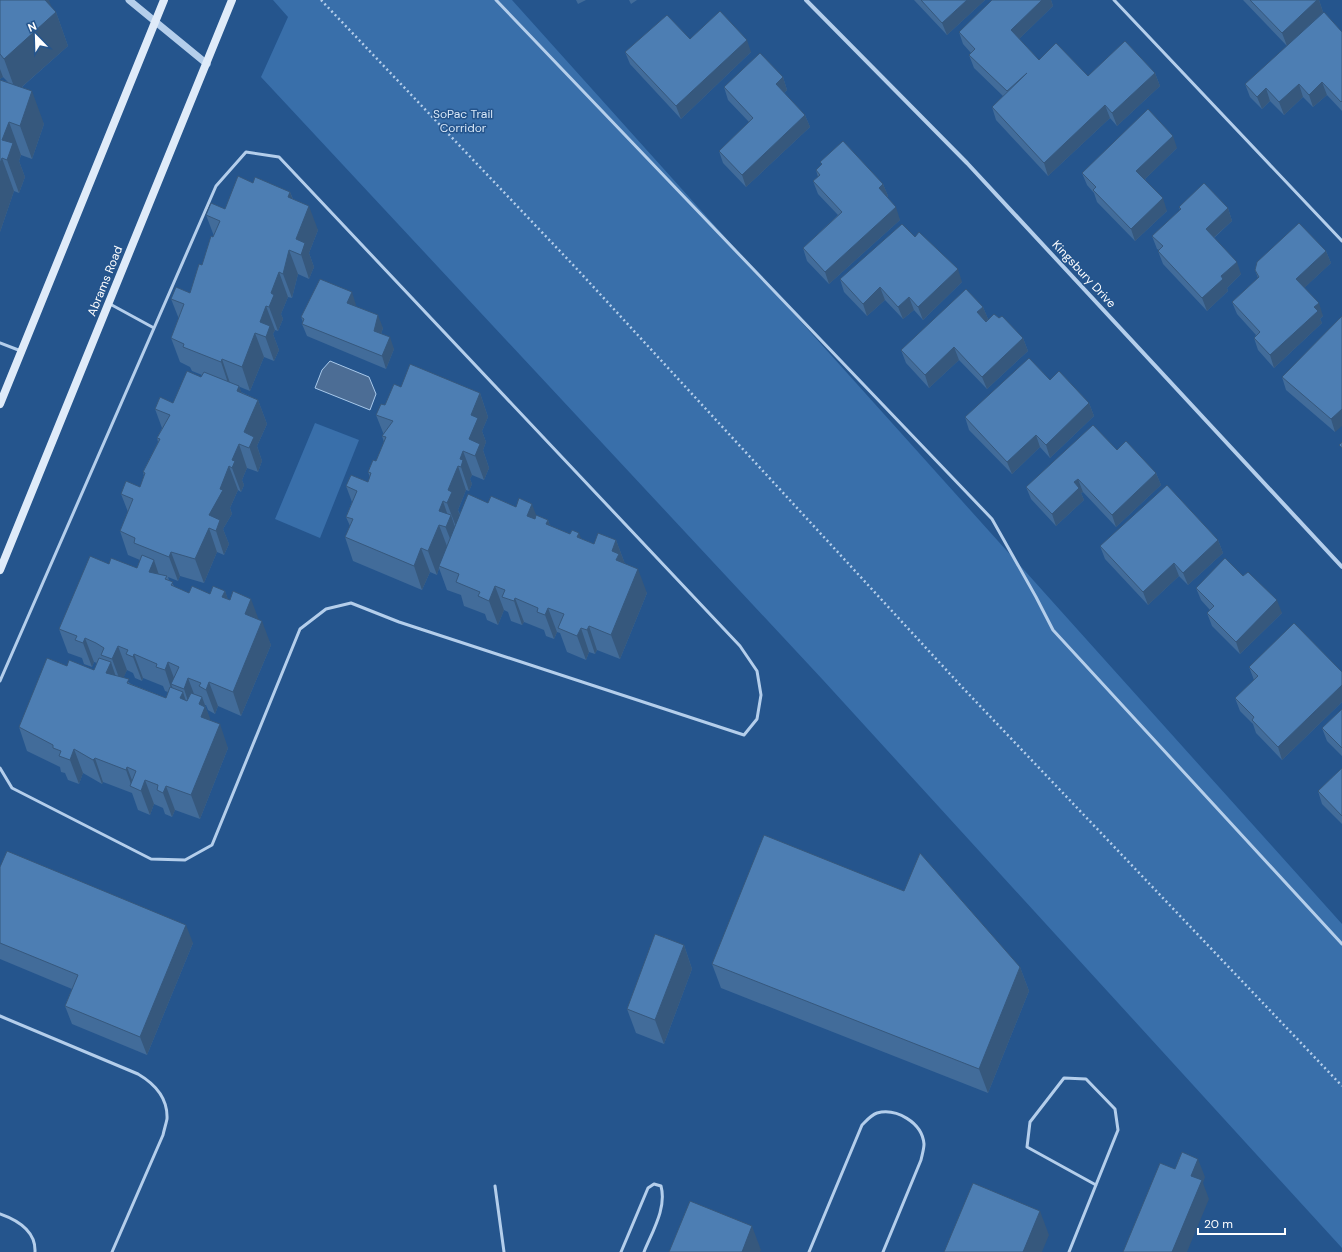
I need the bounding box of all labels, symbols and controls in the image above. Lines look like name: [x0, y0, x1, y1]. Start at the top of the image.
north arrow: [16, 16, 56, 56]
text: N: [26, 19, 39, 35]
park label: SoPac Trail Corridor: [433, 106, 493, 136]
street label: Kingsbury Drive: [1049, 237, 1120, 311]
street label: Abrams Road: [84, 244, 126, 318]
scale bar: [1198, 1210, 1285, 1236]
text: 20 m: [1204, 1216, 1233, 1232]

